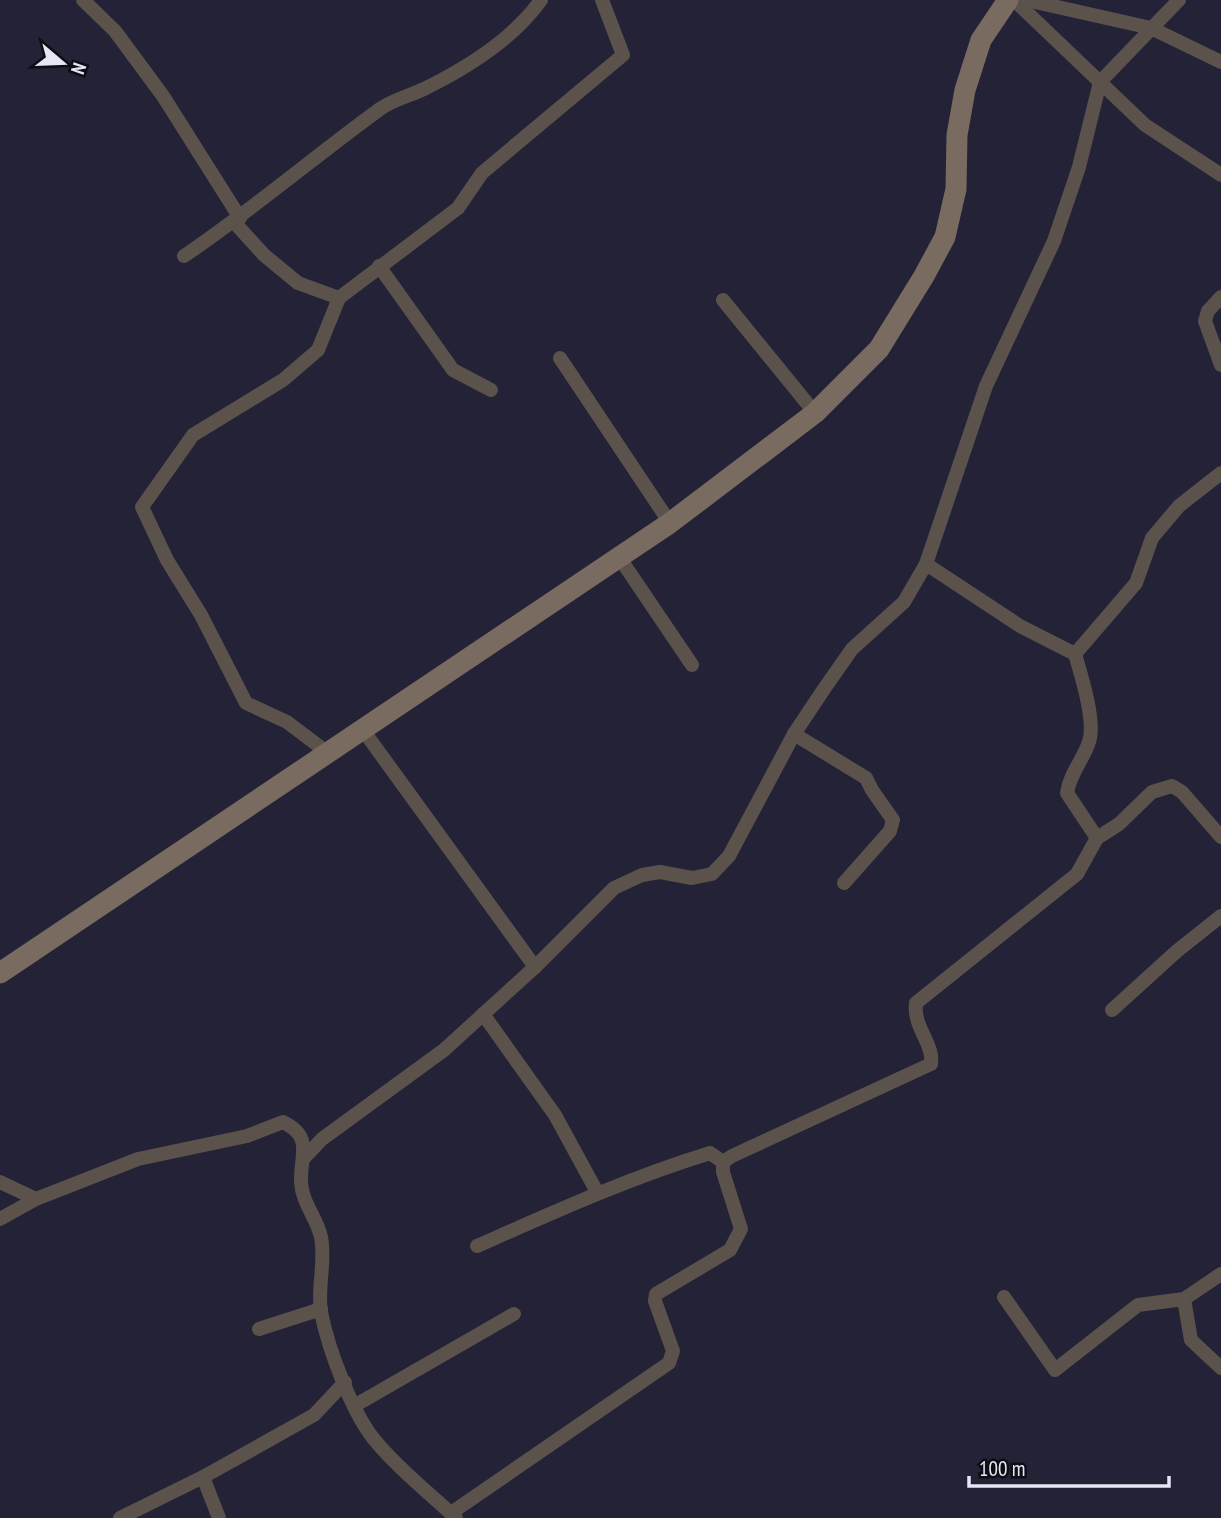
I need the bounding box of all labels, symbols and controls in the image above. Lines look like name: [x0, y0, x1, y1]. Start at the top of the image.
north arrow: [28, 28, 98, 98]
text: N: [66, 60, 92, 77]
scale bar: [969, 1444, 1168, 1488]
text: 100 m: [979, 1455, 1025, 1482]

